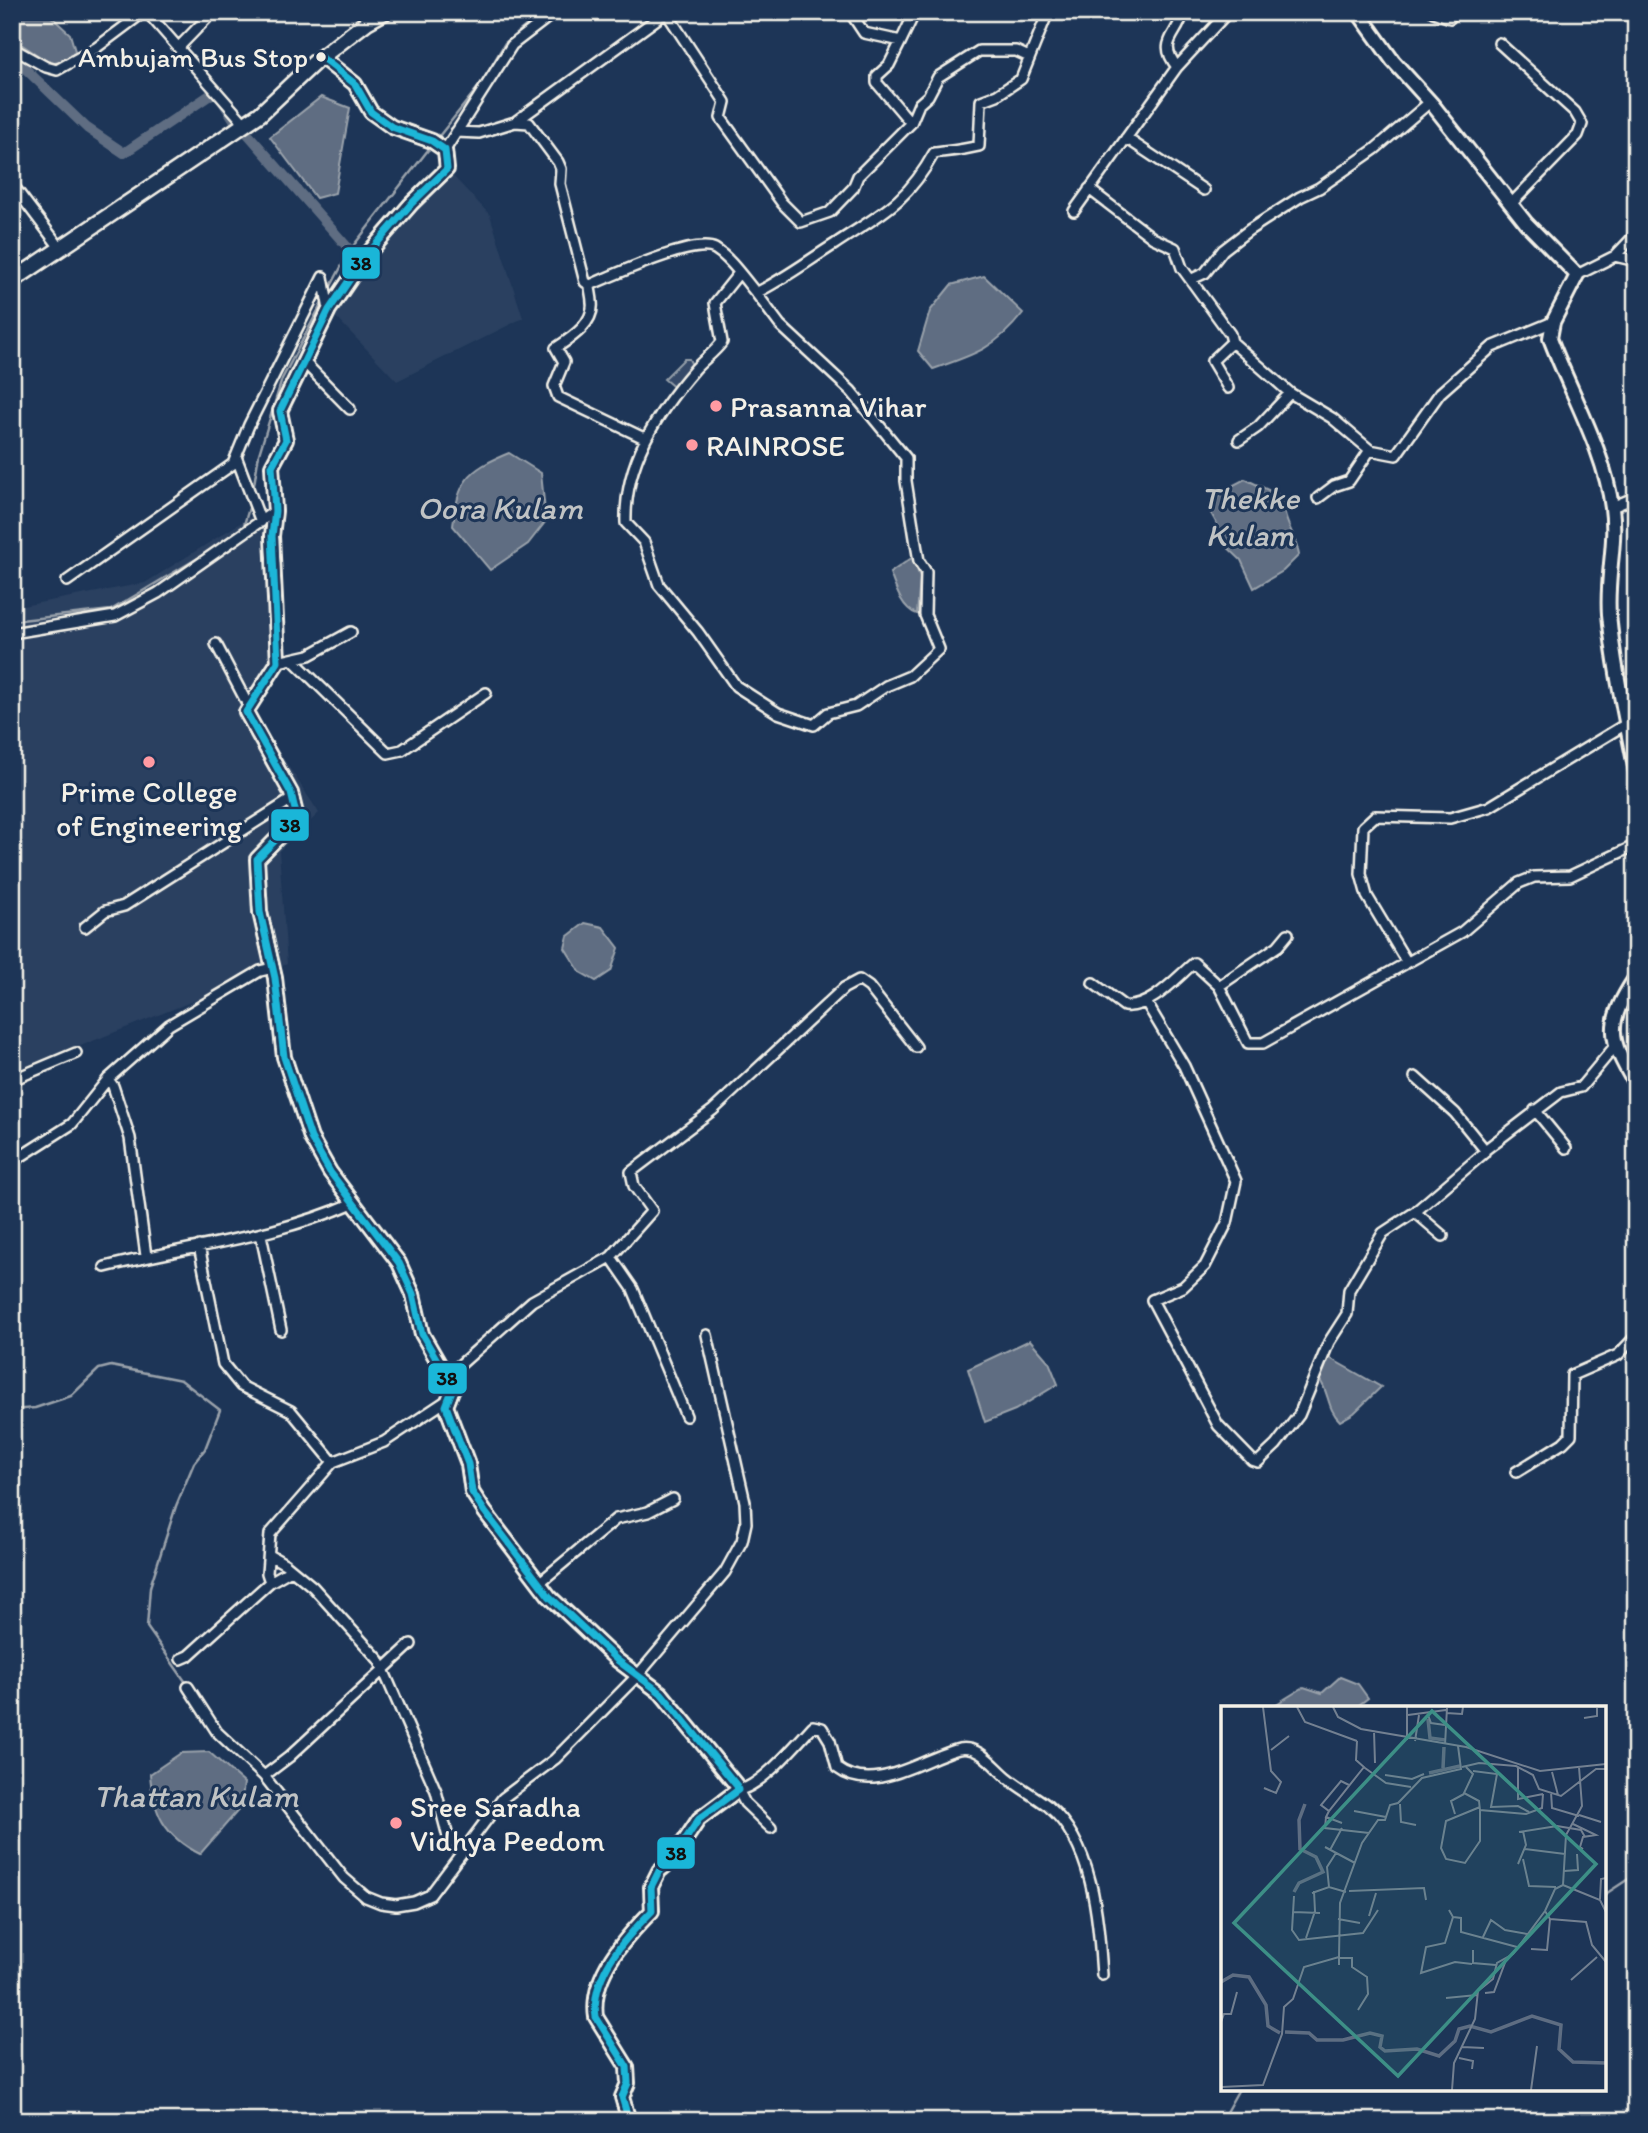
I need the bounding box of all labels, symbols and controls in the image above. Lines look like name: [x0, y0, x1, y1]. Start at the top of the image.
place label: Ambujam Bus Stop: [78, 40, 308, 74]
marker: Ambujam Bus Stop: [314, 50, 328, 64]
line badge: 38: [341, 246, 381, 280]
text: 38: [351, 252, 372, 275]
place label: Prasanna Vihar: [730, 388, 926, 425]
marker: Prasanna Vihar: [708, 398, 724, 414]
place label: RAINROSE: [706, 427, 845, 464]
marker: RAINROSE: [684, 437, 700, 453]
water label: Thekke Kulam: [1201, 479, 1301, 554]
water label: Oora Kulam: [417, 489, 583, 527]
marker: Prime College of Engineering: [141, 754, 157, 770]
place label: Prime College of Engineering: [56, 773, 243, 844]
line badge: 38: [270, 808, 310, 842]
text: 38: [280, 814, 301, 837]
line badge: 38: [427, 1362, 468, 1395]
text: 38: [437, 1367, 458, 1390]
inset map: [1221, 1706, 1606, 2091]
water label: Thattan Kulam: [93, 1777, 299, 1815]
place label: Sree Saradha Vidhya Peedom: [410, 1788, 605, 1859]
marker: Sree Saradha Vidhya Peedom: [388, 1815, 404, 1831]
line badge: 38: [656, 1836, 696, 1870]
text: 38: [666, 1842, 687, 1865]

